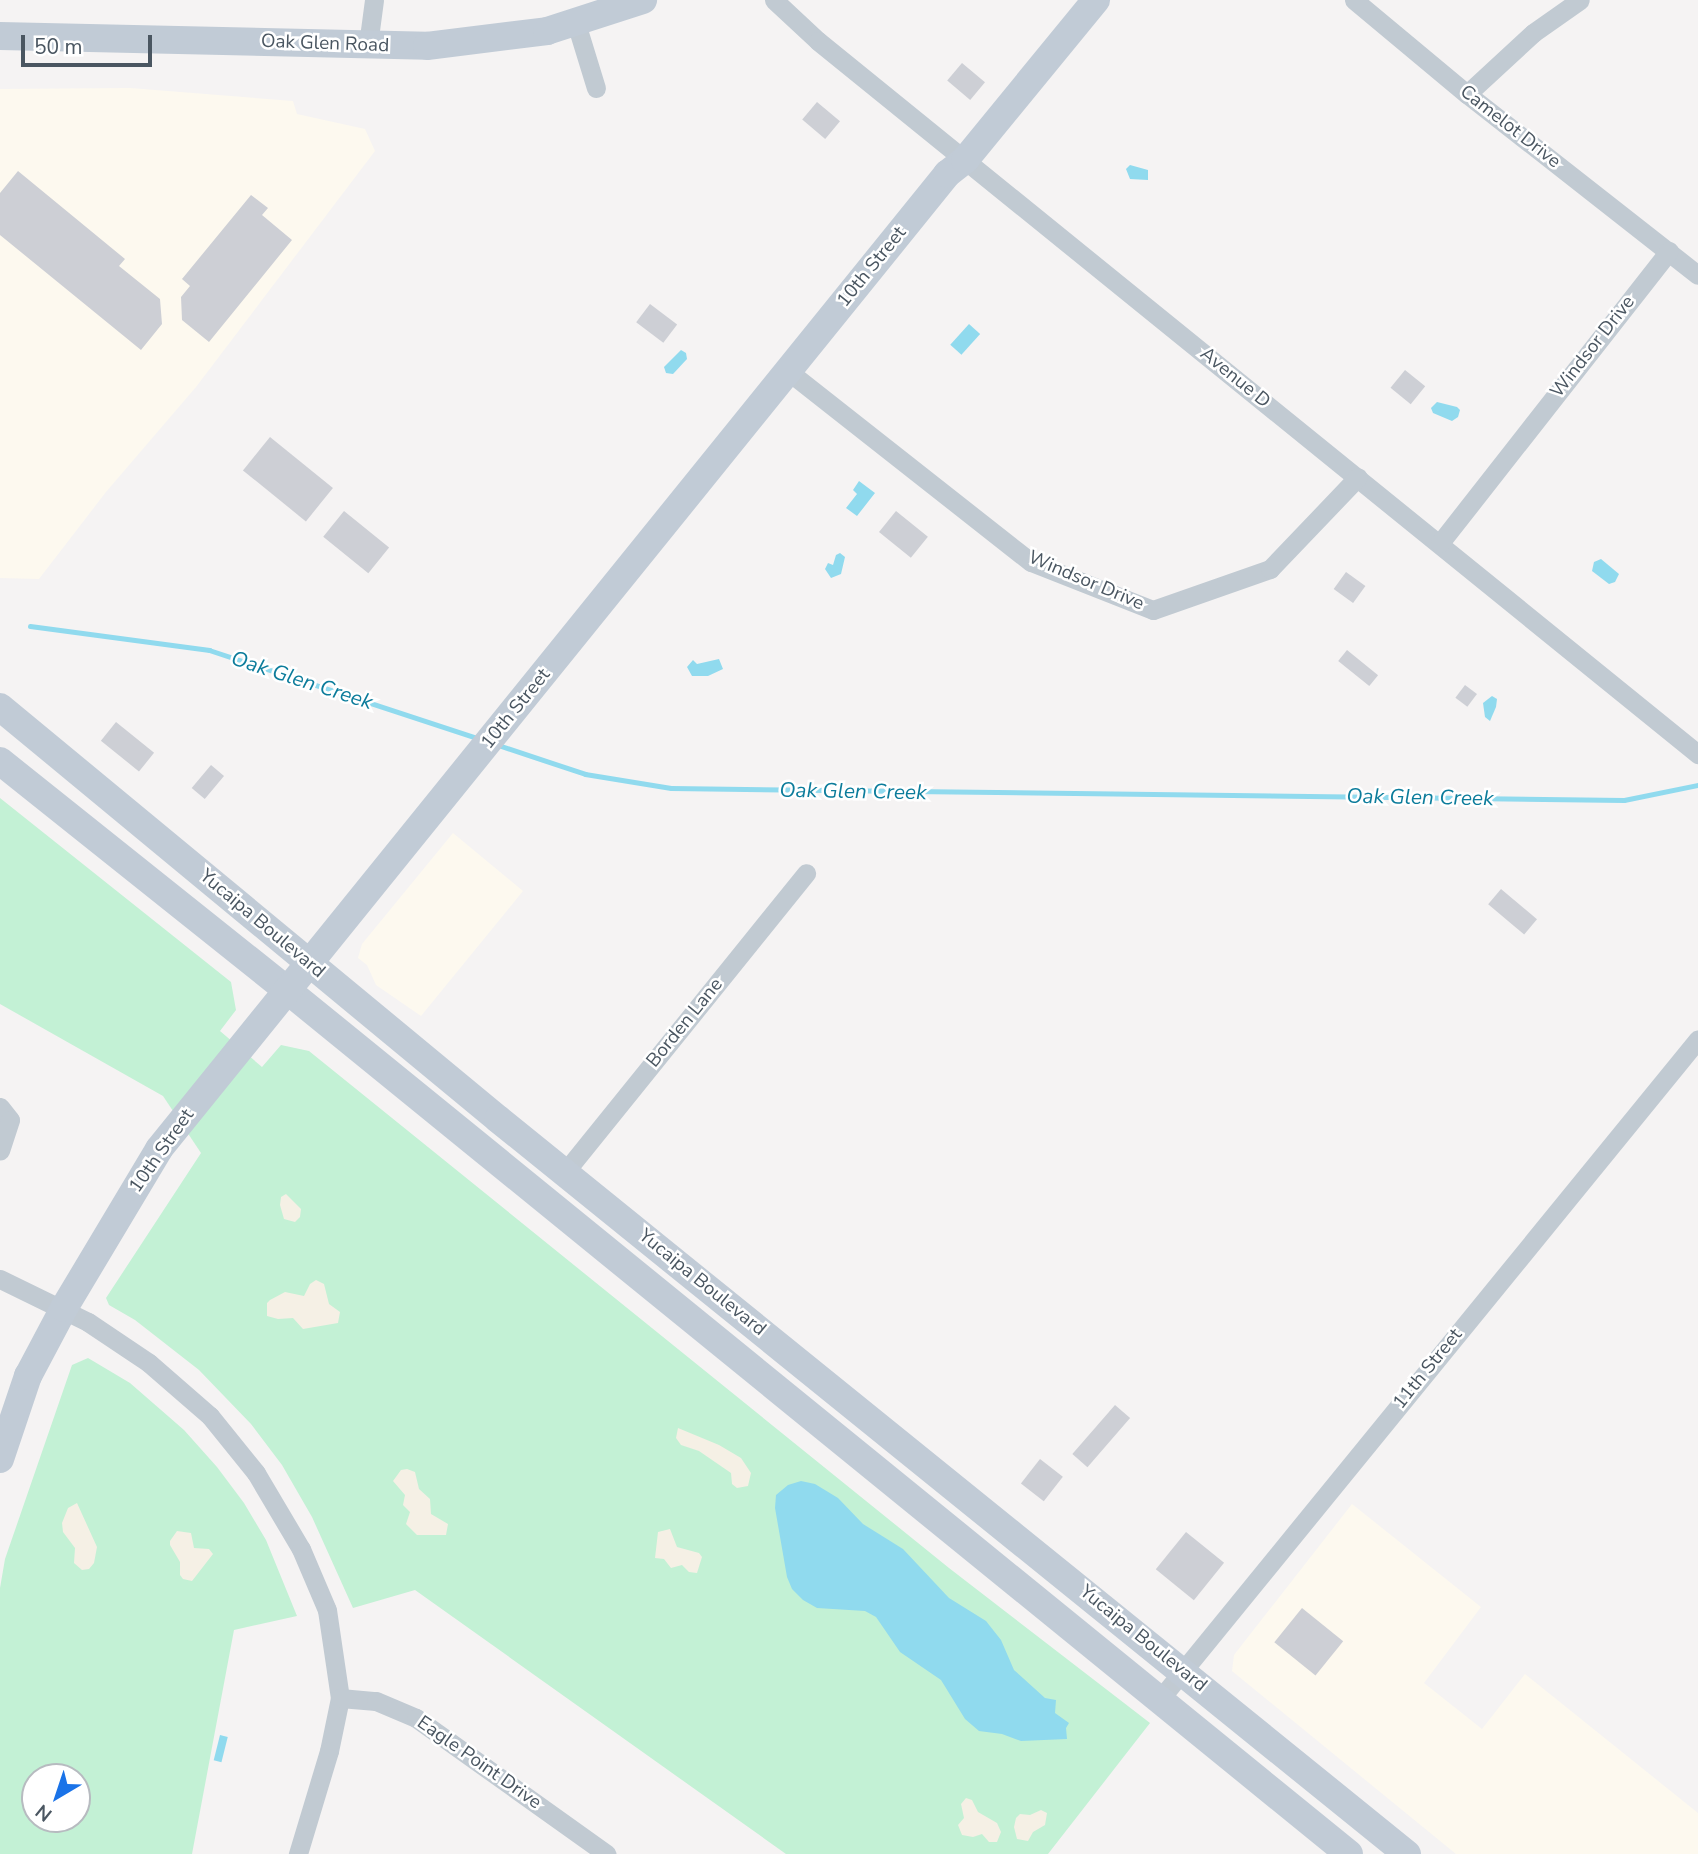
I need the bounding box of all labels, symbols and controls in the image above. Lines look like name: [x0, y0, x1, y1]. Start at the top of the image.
scale bar: [24, 21, 156, 65]
street label: Oak Glen Road: [260, 30, 390, 58]
text: 50 m: [34, 33, 83, 61]
street label: Camelot Drive: [1455, 81, 1565, 173]
street label: 10th Street: [833, 222, 911, 312]
street label: Windsor Drive: [1546, 291, 1640, 403]
street label: Avenue D: [1195, 343, 1275, 413]
street label: Windsor Drive: [1025, 546, 1147, 616]
water label: Oak Glen Creek: [228, 645, 376, 715]
street label: 10th Street: [477, 664, 555, 754]
water label: Oak Glen Creek: [779, 777, 927, 805]
water label: Oak Glen Creek: [1346, 783, 1494, 811]
street label: Yucaipa Boulevard: [195, 865, 329, 983]
street label: Borden Lane: [642, 974, 728, 1072]
street label: 10th Street: [125, 1105, 199, 1197]
street label: Yucaipa Boulevard: [634, 1225, 770, 1341]
street label: 11th Street: [1389, 1324, 1467, 1414]
street label: Yucaipa Boulevard: [1075, 1581, 1211, 1697]
street label: Eagle Point Drive: [412, 1712, 546, 1814]
north arrow: [21, 1763, 91, 1833]
text: N: [30, 1798, 58, 1827]

